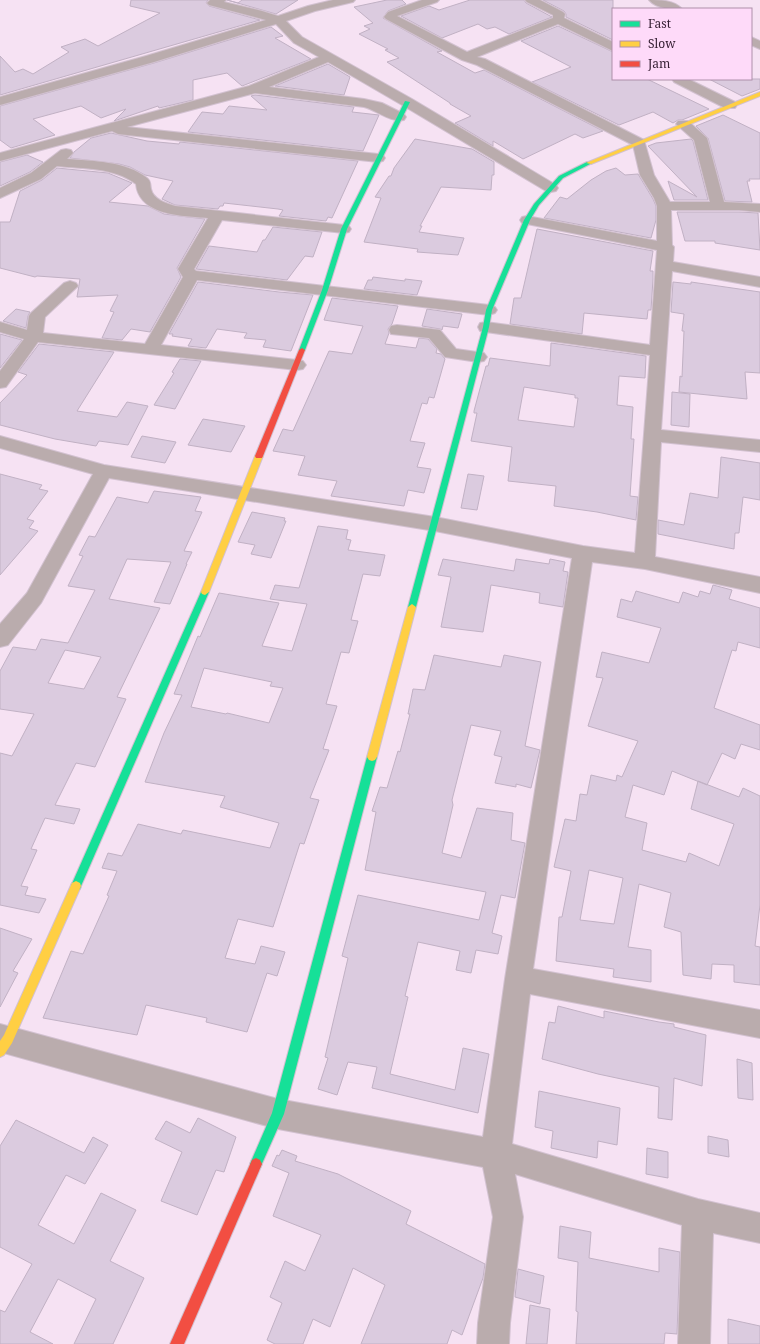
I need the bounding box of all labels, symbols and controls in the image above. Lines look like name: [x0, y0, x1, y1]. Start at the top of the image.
legend: [612, 8, 752, 80]
text: Fast: [648, 15, 671, 32]
text: Slow: [648, 35, 676, 52]
text: Jam: [647, 55, 670, 72]

